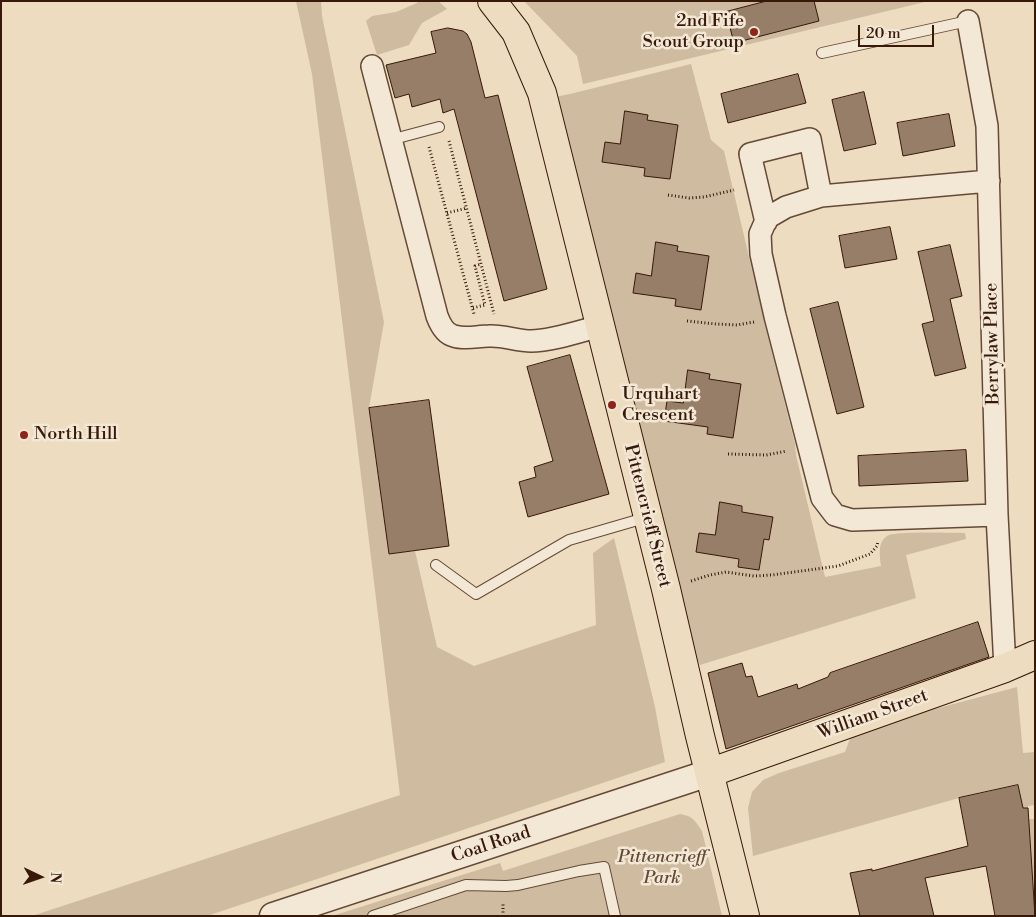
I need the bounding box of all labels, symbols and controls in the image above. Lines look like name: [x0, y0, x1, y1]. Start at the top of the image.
place label: 2nd Fife Scout Group: [643, 11, 744, 54]
scale bar: [861, 15, 937, 47]
text: 20 m: [866, 24, 901, 43]
marker: 2nd Fife Scout Group: [748, 26, 760, 38]
street label: Berrylaw Place: [981, 283, 1005, 405]
place label: Urquhart Crescent: [622, 384, 698, 426]
marker: Urquhart Crescent: [606, 399, 618, 411]
place label: North Hill: [34, 424, 118, 446]
marker: North Hill: [18, 429, 30, 441]
street label: Pittencrieff Street: [619, 442, 675, 590]
street label: William Street: [815, 685, 931, 745]
street label: Coal Road: [448, 822, 534, 868]
park label: Pittencrieff Park: [618, 847, 706, 890]
north arrow: [15, 852, 65, 902]
text: N: [46, 872, 64, 884]

